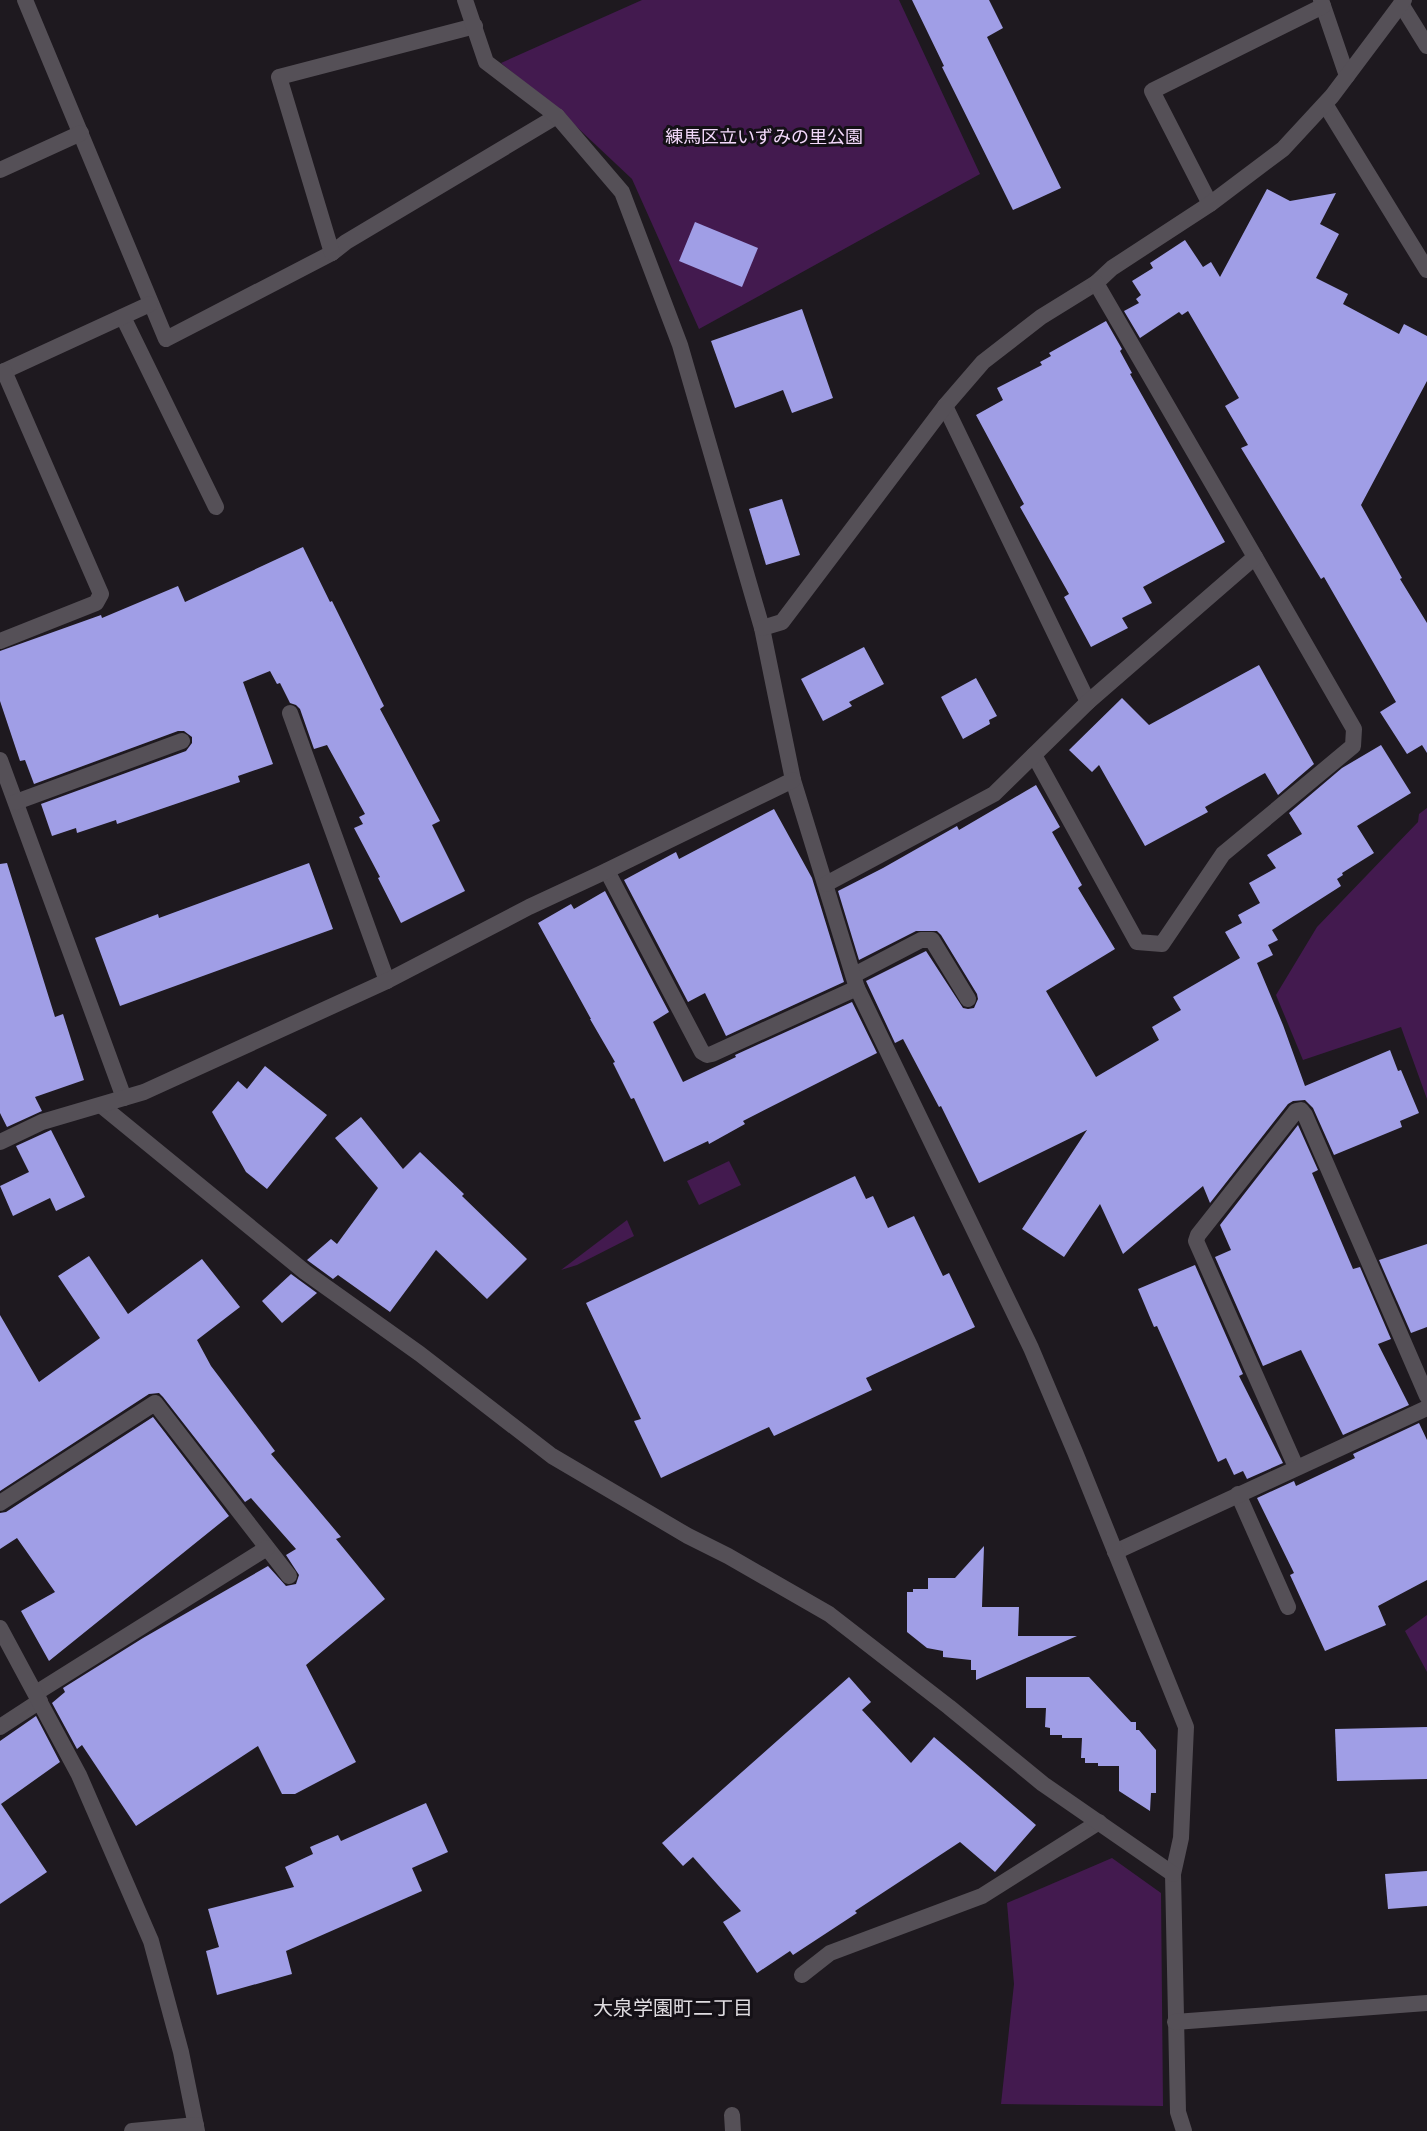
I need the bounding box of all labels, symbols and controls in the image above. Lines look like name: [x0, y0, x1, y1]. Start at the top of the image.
park label: 練馬区立いずみの里公園: [665, 127, 863, 147]
district label: 大泉学園町二丁目: [593, 1997, 753, 2019]

